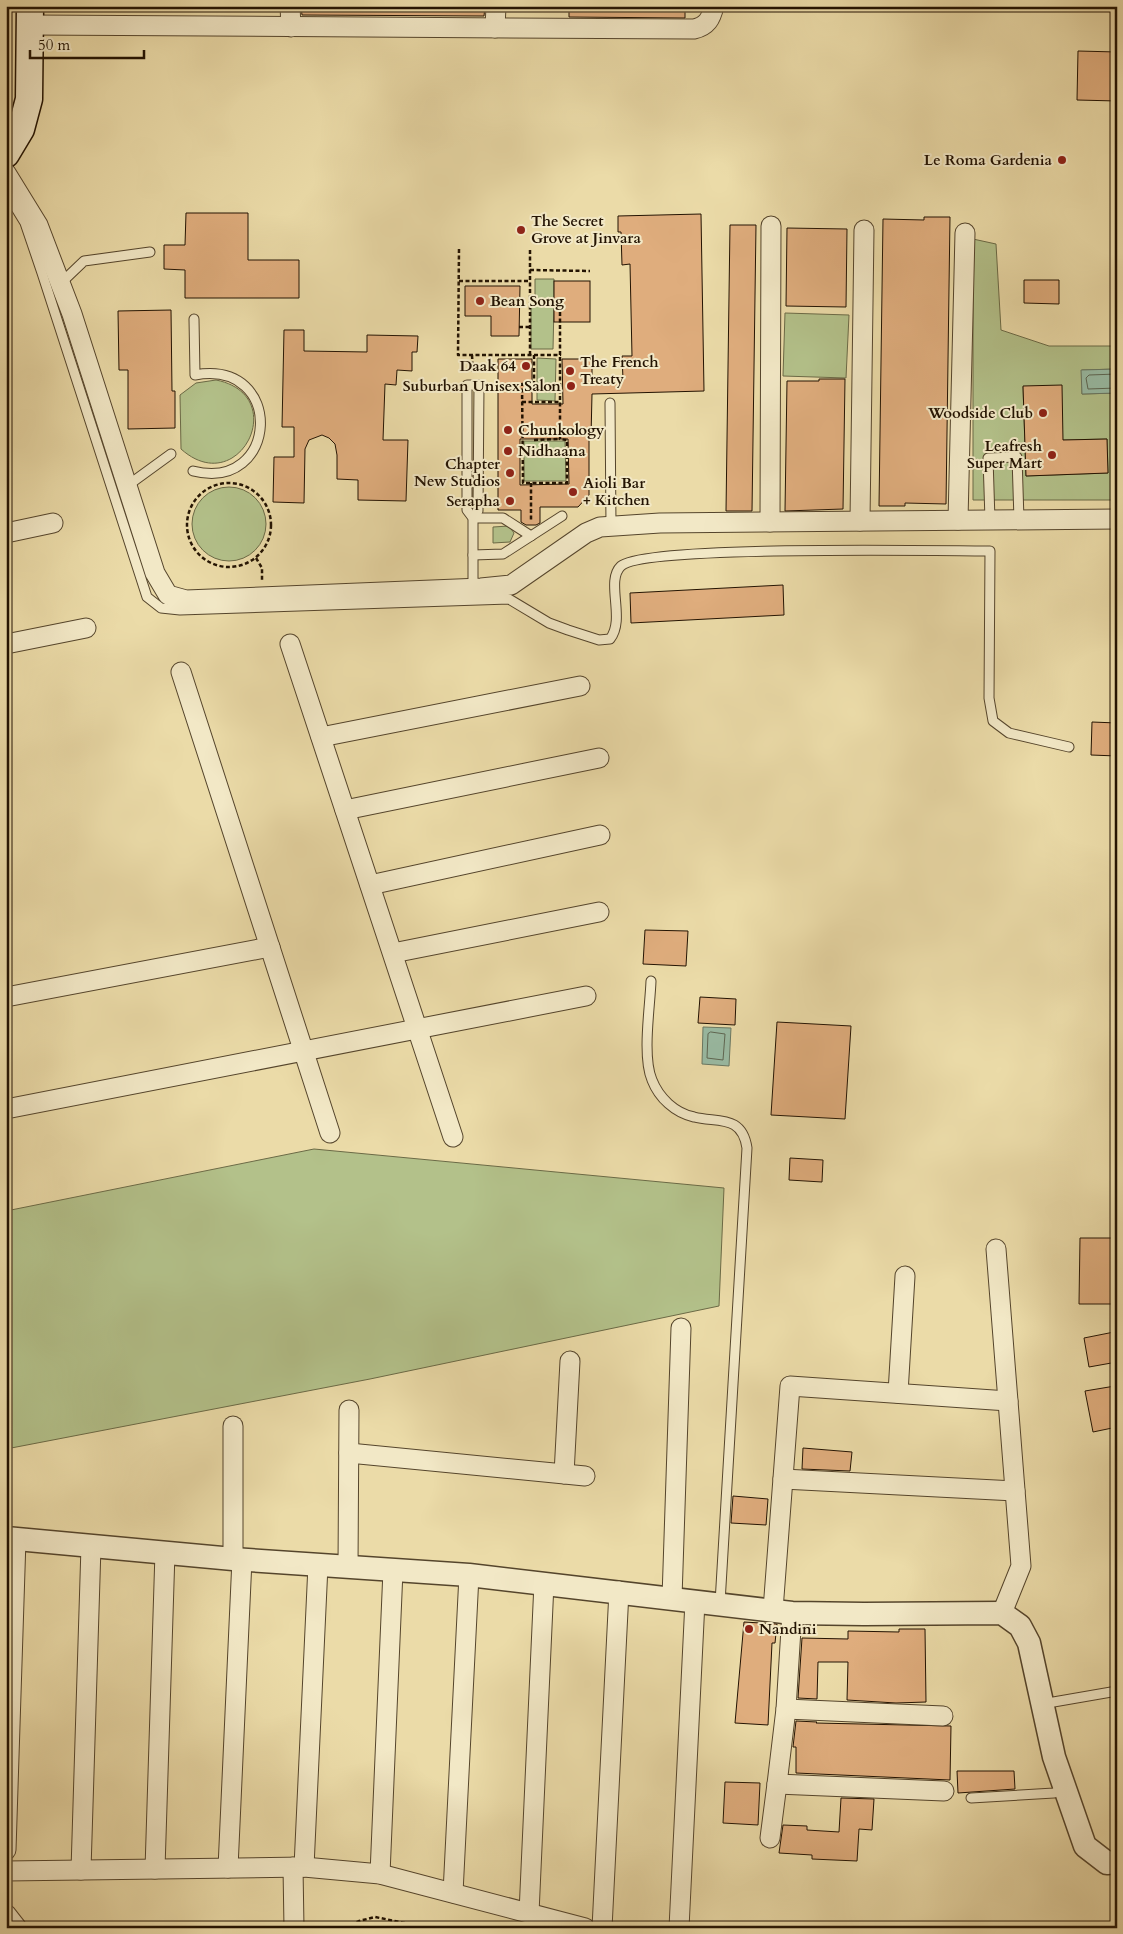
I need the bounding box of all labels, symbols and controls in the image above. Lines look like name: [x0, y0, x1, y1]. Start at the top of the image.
scale bar: [30, 28, 144, 60]
text: 50 m: [38, 35, 70, 55]
place label: Le Roma Gardenia: [924, 150, 1053, 170]
marker: Le Roma Gardenia: [1056, 154, 1068, 166]
place label: The Secret Grove at Jinvara: [531, 211, 641, 248]
marker: The Secret Grove at Jinvara: [515, 224, 527, 236]
place label: Bean Song: [490, 291, 564, 311]
marker: Bean Song: [474, 295, 486, 307]
place label: The French Treaty: [580, 352, 659, 389]
place label: Daak 64: [460, 356, 516, 376]
marker: Daak 64: [520, 360, 532, 372]
marker: The French Treaty: [564, 365, 576, 377]
place label: Suburban Unisex Salon: [403, 376, 561, 396]
marker: Suburban Unisex Salon: [565, 380, 577, 392]
place label: Woodside Club: [927, 403, 1033, 423]
marker: Woodside Club: [1037, 407, 1049, 419]
place label: Chunkology: [518, 420, 605, 440]
marker: Chunkology: [502, 424, 514, 436]
place label: Leafresh Super Mart: [967, 436, 1043, 473]
place label: Nidhaana: [518, 441, 586, 461]
marker: Nidhaana: [502, 445, 514, 457]
marker: Leafresh Super Mart: [1046, 449, 1058, 461]
place label: Chapter New Studios: [414, 454, 501, 491]
marker: Chapter New Studios: [504, 467, 516, 479]
place label: Aioli Bar + Kitchen: [583, 473, 650, 510]
marker: Aioli Bar + Kitchen: [567, 486, 579, 498]
place label: Serapha: [446, 491, 501, 511]
marker: Serapha: [504, 495, 516, 507]
place label: Nandini: [759, 1619, 817, 1639]
marker: Nandini: [743, 1623, 755, 1635]

